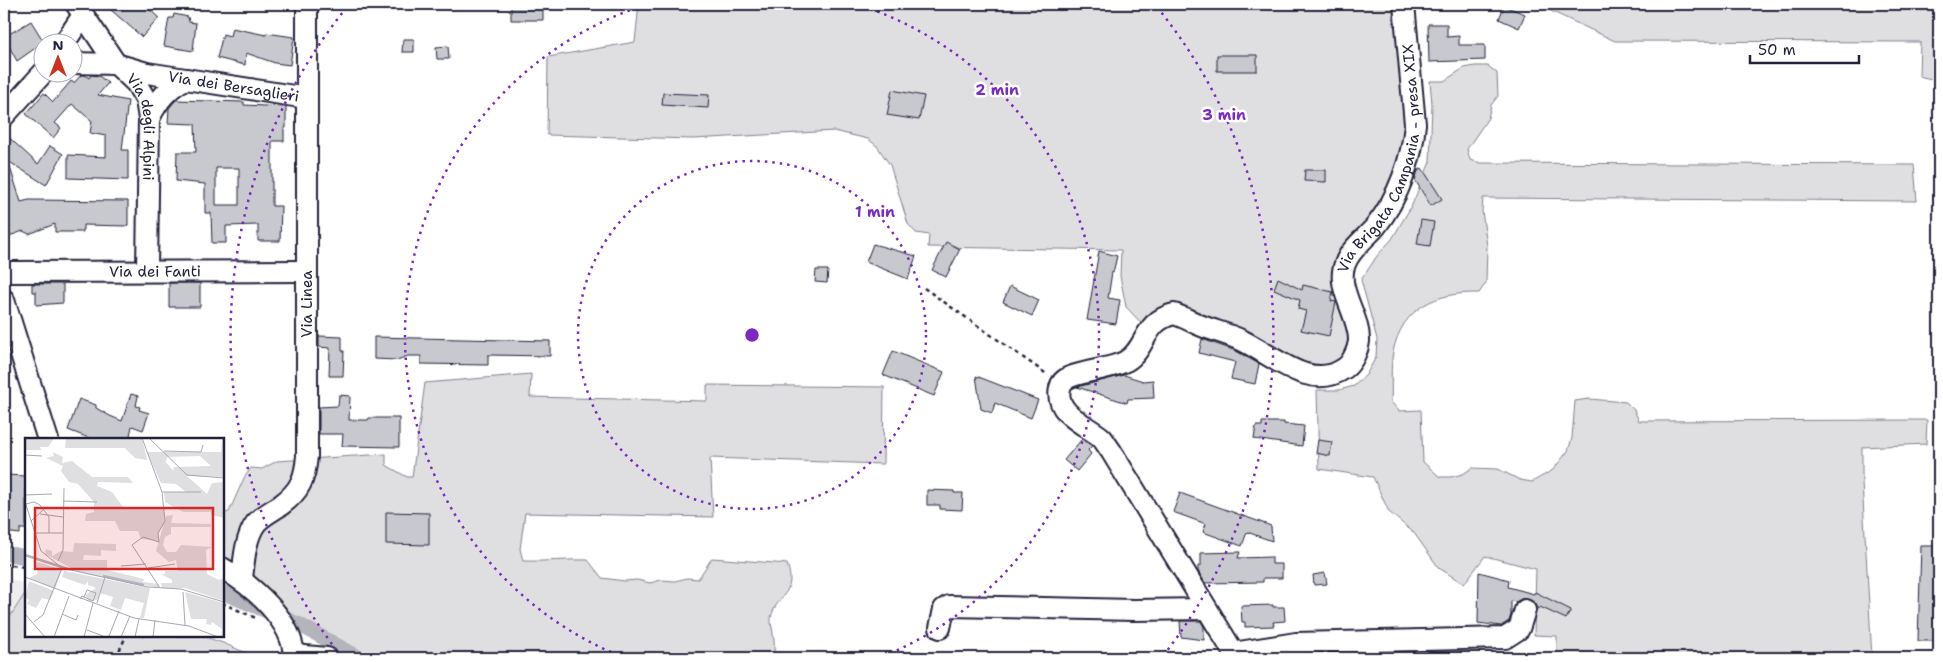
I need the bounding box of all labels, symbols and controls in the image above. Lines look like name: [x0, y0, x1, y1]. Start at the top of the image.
north arrow: [32, 32, 82, 82]
scale bar: [1750, 32, 1859, 64]
text: N: [52, 36, 64, 54]
text: 50 m: [1758, 40, 1796, 60]
street label: Via Brigata Campania - presa XIX: [1333, 43, 1425, 275]
street label: Via dei Bersaglieri: [167, 66, 300, 107]
street label: Via degli Alpini: [122, 69, 159, 181]
text: 2 min: [975, 80, 1019, 100]
text: 3 min: [1202, 105, 1246, 125]
text: 1 min: [855, 202, 895, 222]
street label: Via dei Fanti: [109, 261, 201, 282]
street label: Via Linea: [297, 270, 317, 338]
centre of rings: [743, 326, 761, 344]
inset map: [25, 438, 224, 637]

